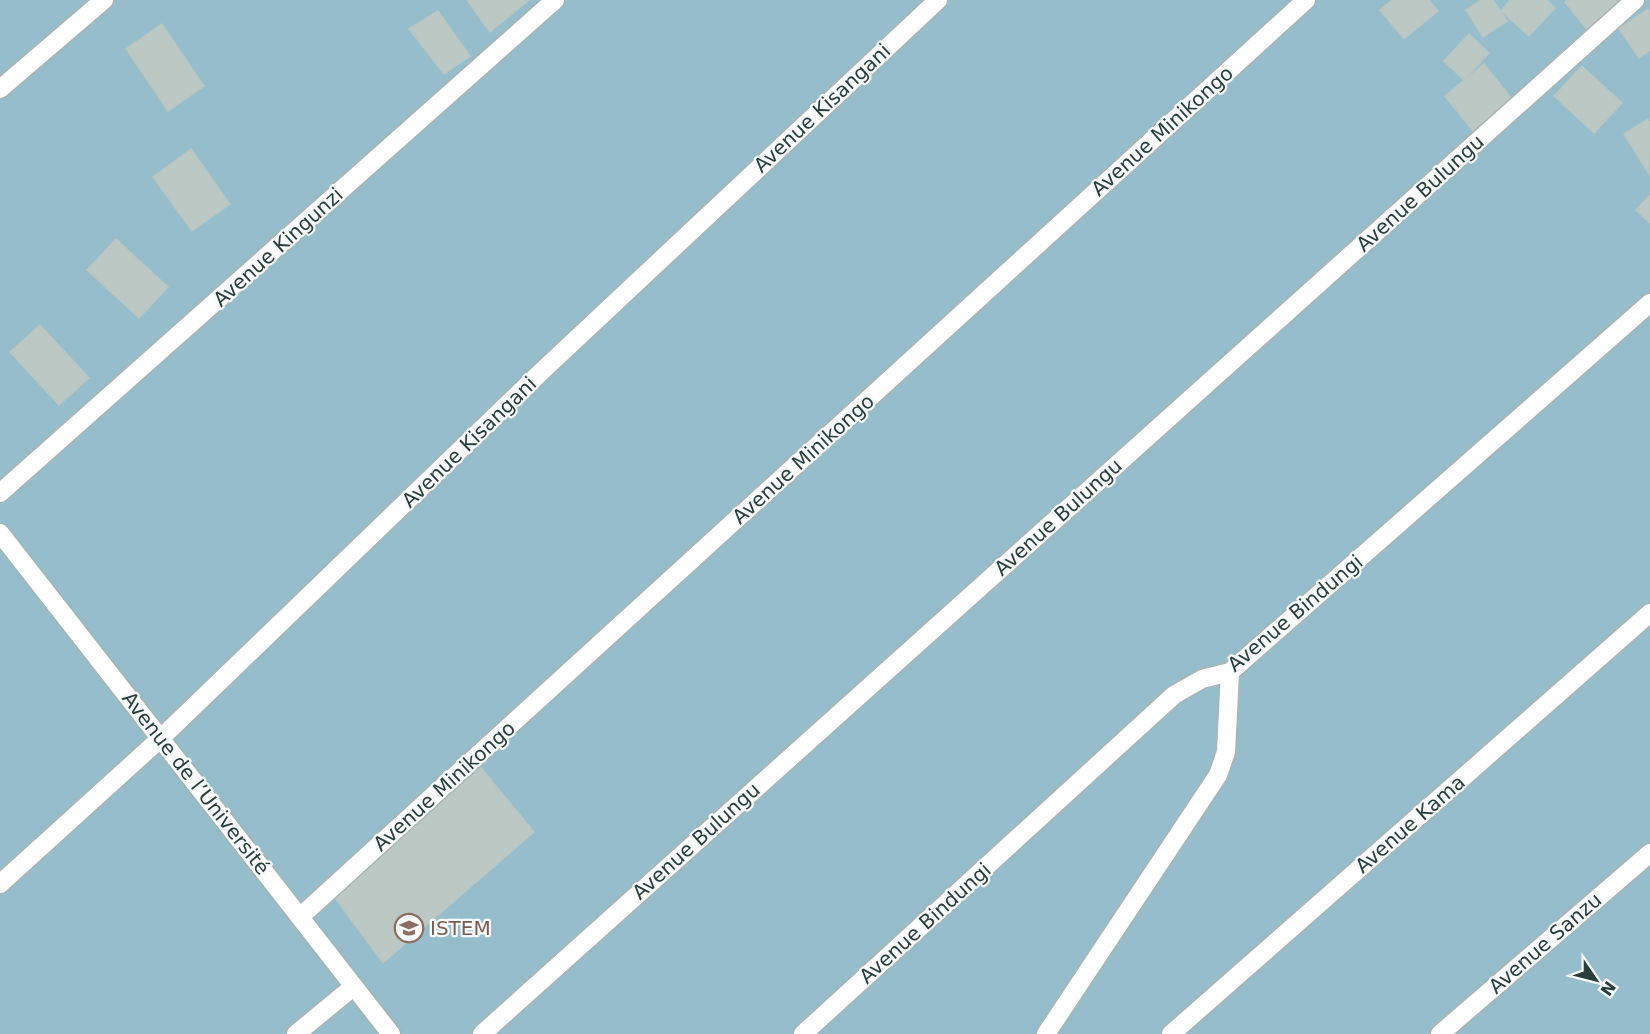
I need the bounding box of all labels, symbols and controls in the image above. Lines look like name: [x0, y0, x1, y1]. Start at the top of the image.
street label: Avenue Kisangani: [749, 39, 895, 177]
street label: Avenue Minikongo: [1086, 61, 1238, 201]
street label: Avenue Bulungu: [1351, 129, 1489, 257]
street label: Avenue Kingunzi: [208, 183, 348, 311]
street label: Avenue Kisangani: [397, 372, 541, 512]
street label: Avenue Minikongo: [727, 389, 879, 529]
street label: Avenue Bulungu: [989, 453, 1127, 581]
street label: Avenue Bindungi: [1223, 550, 1367, 676]
street label: Avenue de l’Université: [117, 687, 275, 879]
street label: Avenue Minikongo: [368, 716, 520, 856]
street label: Avenue Kama: [1350, 770, 1470, 878]
street label: Avenue Bulungu: [627, 777, 765, 905]
street label: Avenue Bindungi: [854, 858, 996, 988]
street label: Avenue Sanzu: [1484, 888, 1606, 998]
school or university icon: ISTEM: [393, 912, 425, 944]
place label: ISTEM: [430, 916, 491, 940]
north arrow: [1566, 950, 1626, 1010]
text: N: [1596, 977, 1619, 999]

